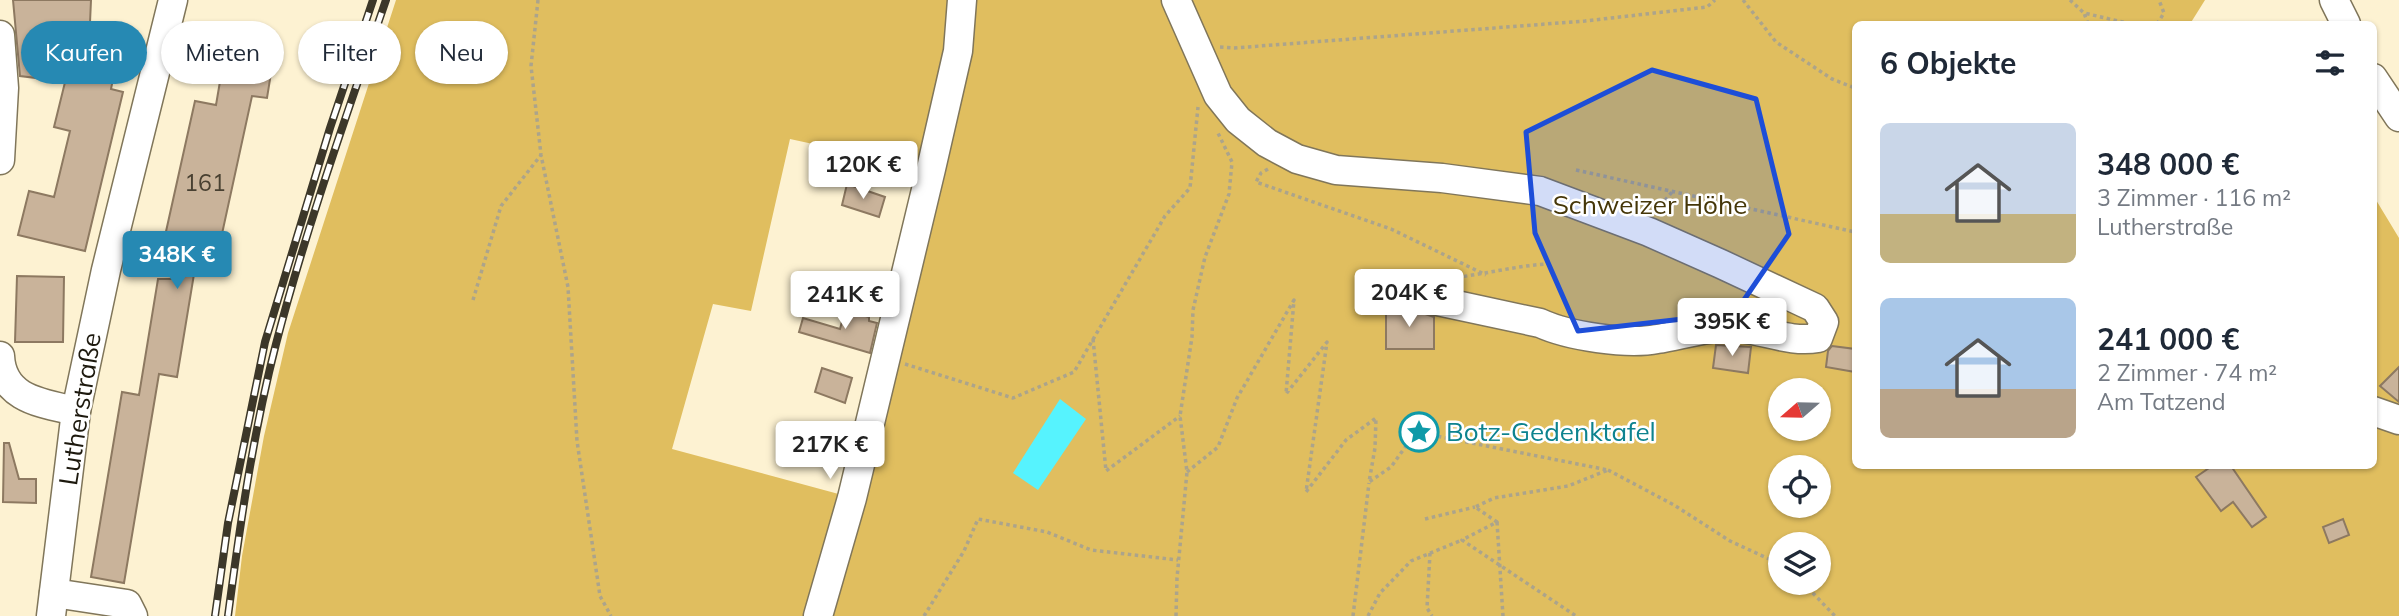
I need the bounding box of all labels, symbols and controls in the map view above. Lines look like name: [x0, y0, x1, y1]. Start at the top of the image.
chip: Kaufen: [21, 21, 147, 84]
chip: Mieten: [161, 21, 284, 84]
chip: Filter: [298, 21, 401, 84]
chip: Neu: [415, 21, 508, 84]
text: 6 Objekte: [1880, 44, 2016, 82]
icon: filters: [2311, 44, 2349, 82]
pin: 120K €: [806, 142, 920, 201]
text: 348 000 €: [2097, 145, 2239, 183]
text: 120K €: [825, 149, 901, 178]
icon: home: [1936, 151, 2020, 235]
house number: 161: [184, 168, 226, 197]
text: 3 Zimmer · 116 m²: [2097, 183, 2291, 212]
park label: Schweizer Höhe: [1553, 188, 1747, 221]
text: Lutherstraße: [2097, 212, 2233, 241]
pin: 348K €: [120, 232, 234, 291]
text: 348K €: [139, 239, 215, 268]
pin: 204K €: [1352, 270, 1466, 329]
pin: 241K €: [788, 272, 902, 331]
text: 204K €: [1371, 277, 1447, 306]
text: 241K €: [807, 279, 883, 308]
pin: 395K €: [1675, 298, 1789, 358]
text: 395K €: [1694, 306, 1770, 335]
text: 241 000 €: [2097, 320, 2239, 358]
icon: home: [1936, 326, 2020, 410]
street label: Lutherstraße: [51, 330, 108, 488]
text: 2 Zimmer · 74 m²: [2097, 358, 2277, 387]
north arrow: [1768, 378, 1830, 441]
map controls: [1768, 378, 1831, 595]
text: Am Tatzend: [2097, 387, 2226, 416]
place icon: Botz-Gedenktafel: [1398, 411, 1440, 453]
place label: Botz-Gedenktafel: [1446, 415, 1656, 448]
pin: 217K €: [773, 421, 887, 481]
text: 217K €: [792, 429, 868, 458]
button: locate: [1768, 455, 1831, 518]
button: layers: [1768, 532, 1831, 595]

